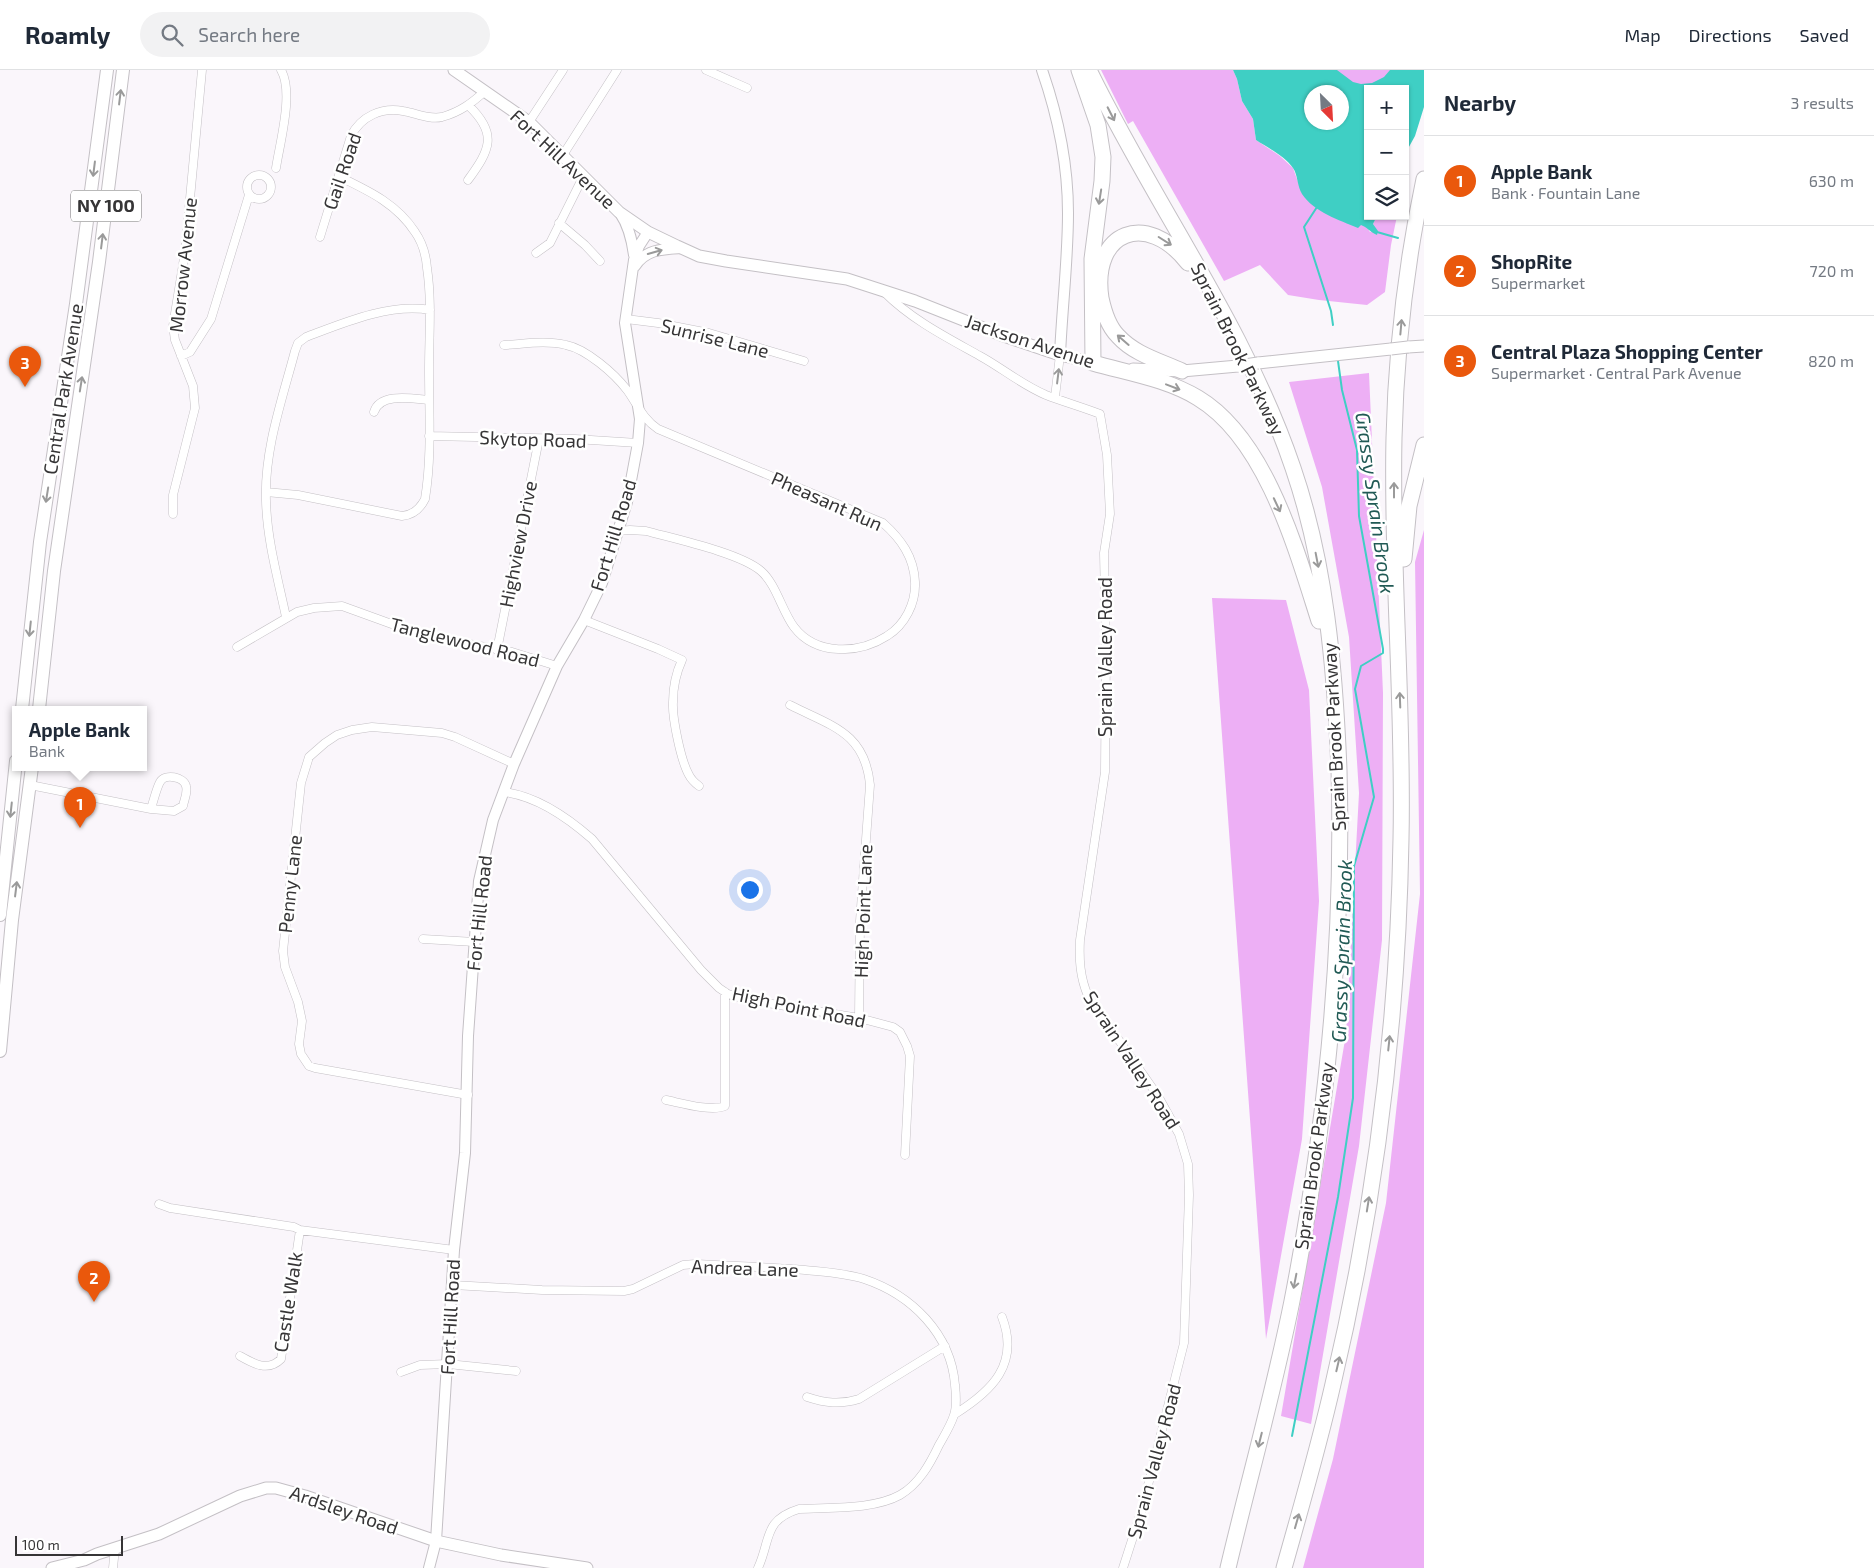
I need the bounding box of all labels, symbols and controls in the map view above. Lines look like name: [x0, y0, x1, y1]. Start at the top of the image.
search box: [140, 12, 490, 57]
text: Roamly: [25, 20, 110, 49]
icon: search: [158, 21, 186, 49]
text: Search here: [198, 23, 300, 46]
text: Map: [1624, 24, 1661, 46]
text: Directions: [1689, 24, 1772, 46]
text: Saved: [1800, 24, 1849, 46]
north arrow: [1304, 85, 1349, 130]
map controls: [1364, 85, 1409, 220]
button: +: [1364, 85, 1409, 130]
one-way arrow: [115, 89, 125, 105]
text: Nearby: [1444, 90, 1516, 115]
text: 3 results: [1791, 93, 1854, 112]
street label: Fort Hill Avenue: [506, 104, 621, 213]
one-way arrow: [1106, 106, 1116, 121]
street label: Gail Road: [318, 129, 365, 213]
button: −: [1364, 130, 1409, 175]
text: Apple Bank: [1491, 160, 1592, 183]
one-way arrow: [89, 161, 99, 177]
text: 1: [1457, 171, 1463, 190]
text: 630 m: [1809, 171, 1854, 190]
button: layers: [1364, 175, 1409, 220]
text: Bank · Fountain Lane: [1491, 183, 1640, 202]
one-way arrow: [1095, 189, 1105, 205]
road number: NY 100: [71, 190, 141, 222]
street label: Morrow Avenue: [164, 196, 201, 334]
one-way arrow: [97, 233, 107, 249]
one-way arrow: [1157, 237, 1171, 247]
one-way arrow: [646, 246, 662, 256]
text: ShopRite: [1491, 250, 1572, 273]
street label: Sprain Brook Parkway: [1187, 259, 1290, 439]
text: 2: [1455, 261, 1465, 280]
text: 720 m: [1810, 261, 1854, 280]
text: Supermarket: [1491, 273, 1585, 292]
street label: Central Park Avenue: [38, 302, 87, 476]
street label: Jackson Avenue: [963, 309, 1098, 372]
street label: Sunrise Lane: [659, 313, 771, 362]
one-way arrow: [1396, 320, 1405, 336]
one-way arrow: [1117, 335, 1130, 346]
text: Central Plaza Shopping Center: [1491, 340, 1763, 363]
pin: 3: [9, 346, 41, 387]
text: 3: [1455, 351, 1465, 370]
text: 820 m: [1808, 351, 1854, 370]
text: Supermarket · Central Park Avenue: [1491, 363, 1742, 382]
one-way arrow: [1053, 369, 1063, 385]
one-way arrow: [77, 376, 87, 392]
one-way arrow: [1165, 383, 1181, 392]
water label: Grassy Sprain Brook: [1350, 411, 1401, 595]
street label: Skytop Road: [479, 425, 587, 452]
street label: Pheasant Run: [768, 466, 886, 535]
street label: Fort Hill Road: [585, 476, 640, 594]
street label: Highview Drive: [494, 479, 541, 609]
one-way arrow: [1389, 482, 1398, 498]
one-way arrow: [42, 486, 52, 502]
one-way arrow: [1273, 497, 1283, 512]
one-way arrow: [1313, 551, 1322, 567]
street label: Sprain Valley Road: [1093, 577, 1116, 737]
street label: Tanglewood Road: [388, 612, 542, 671]
one-way arrow: [25, 621, 35, 637]
street label: Sprain Brook Parkway: [1317, 642, 1350, 832]
one-way arrow: [1396, 692, 1405, 708]
popup: [12, 706, 147, 771]
text: Apple Bank: [29, 718, 130, 741]
text: Bank: [29, 741, 65, 760]
pin: 1: [64, 787, 96, 828]
one-way arrow: [6, 802, 16, 818]
street label: Penny Lane: [273, 834, 306, 934]
street label: High Point Lane: [849, 844, 876, 978]
street label: Fort Hill Road: [461, 854, 496, 972]
water label: Grassy Sprain Brook: [1326, 859, 1357, 1043]
your location: [737, 877, 763, 903]
one-way arrow: [11, 882, 21, 898]
street label: High Point Road: [730, 981, 868, 1032]
street label: Sprain Valley Road: [1079, 986, 1186, 1133]
one-way arrow: [1384, 1035, 1394, 1051]
street label: Sprain Brook Parkway: [1289, 1061, 1338, 1251]
one-way arrow: [1364, 1197, 1374, 1213]
street label: Castle Walk: [268, 1250, 307, 1354]
street label: Andrea Lane: [691, 1254, 799, 1281]
street label: Fort Hill Road: [435, 1258, 464, 1376]
pin: 2: [78, 1261, 110, 1302]
one-way arrow: [1290, 1273, 1300, 1289]
one-way arrow: [1334, 1356, 1343, 1372]
street label: Sprain Valley Road: [1122, 1381, 1185, 1541]
one-way arrow: [1255, 1431, 1264, 1447]
street label: Ardsley Road: [287, 1480, 401, 1539]
one-way arrow: [1293, 1514, 1302, 1530]
scale bar: [15, 1533, 122, 1556]
text: 100 m: [22, 1536, 60, 1553]

